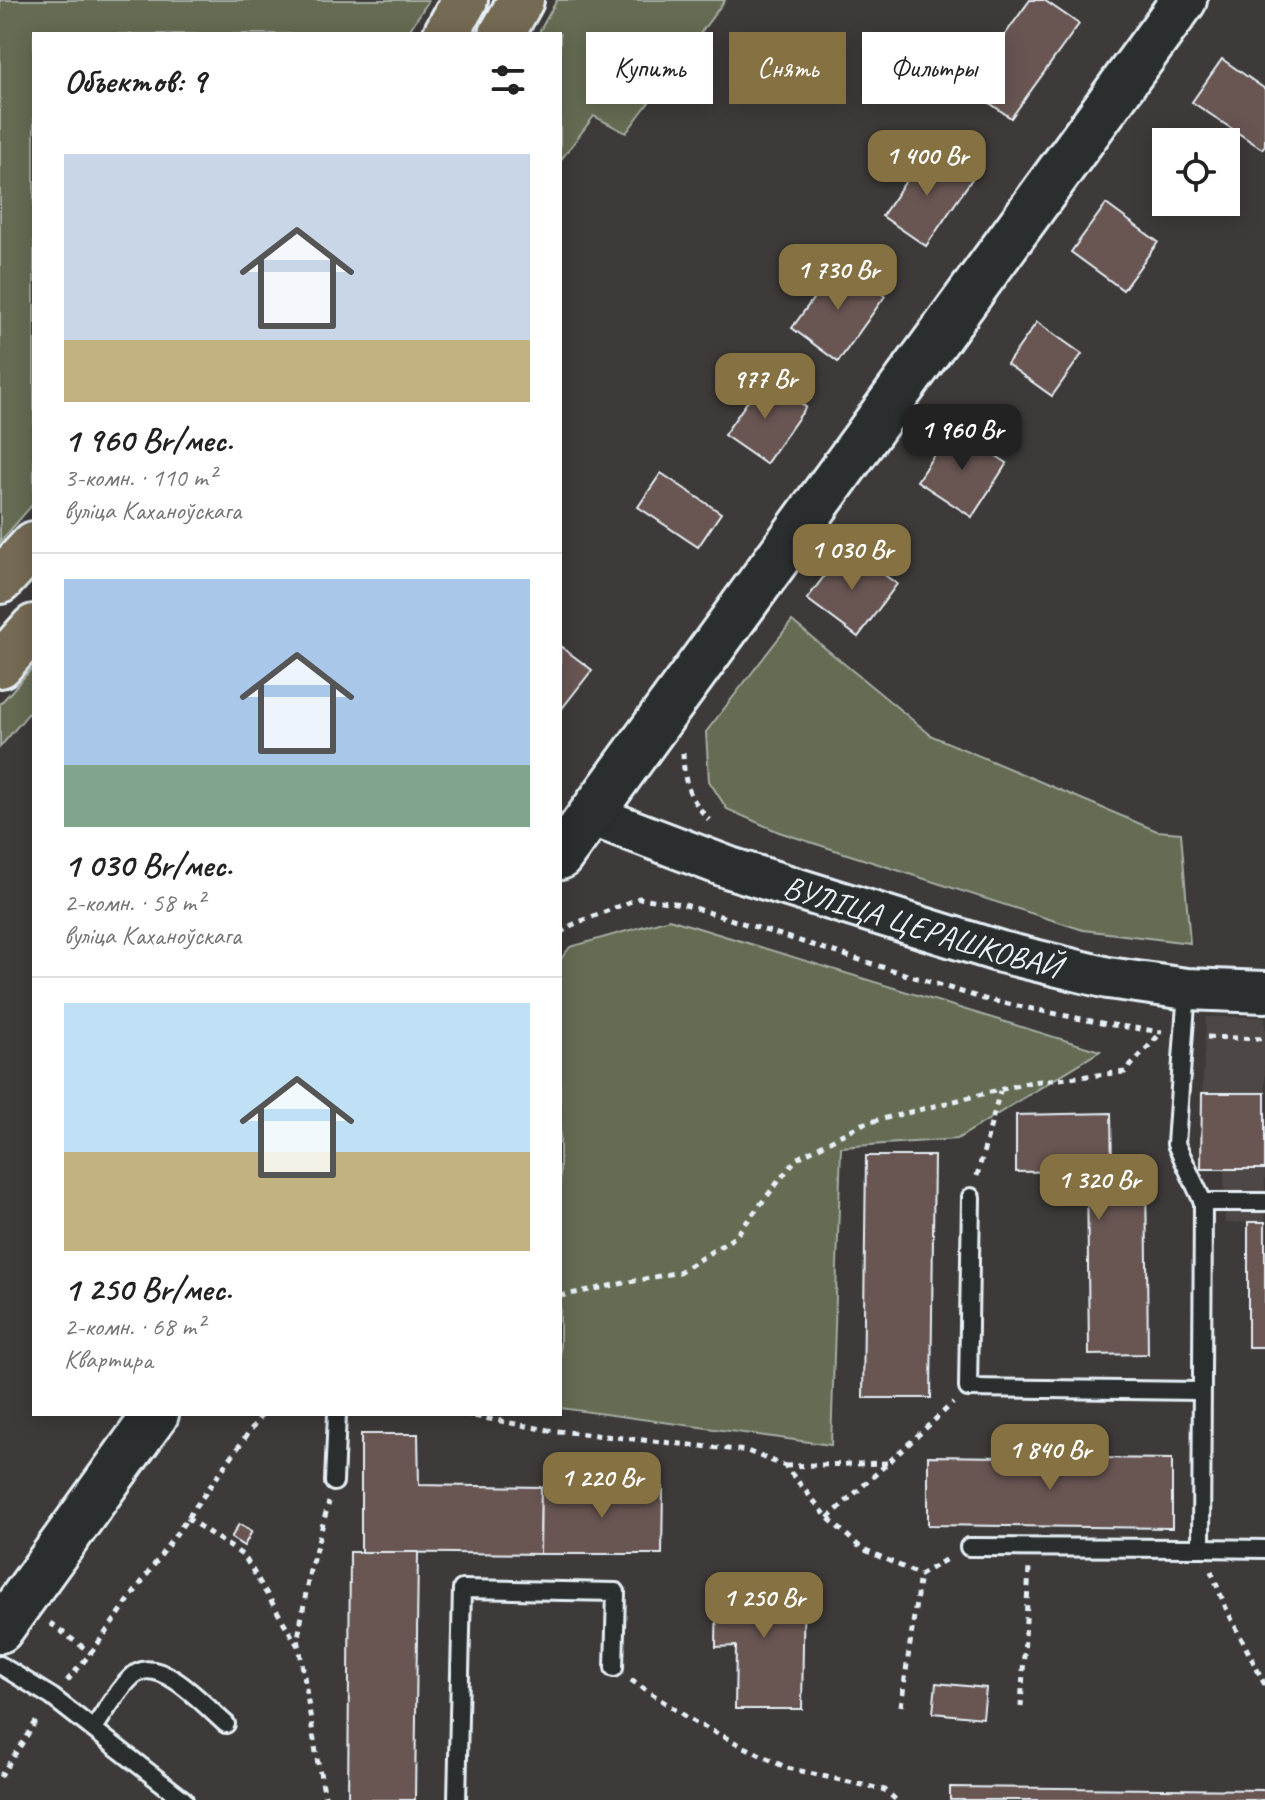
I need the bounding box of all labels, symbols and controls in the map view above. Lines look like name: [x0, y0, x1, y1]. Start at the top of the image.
chip: Купить: [586, 32, 713, 104]
chip: Снять: [729, 32, 846, 104]
chip: Фильтры: [862, 32, 1005, 104]
icon: filters: [486, 58, 530, 102]
text: Объектов: 9: [64, 59, 206, 102]
map controls: [1152, 128, 1240, 216]
button: locate: [1152, 128, 1240, 216]
pin: 1 400 Br: [844, 130, 1010, 198]
text: 1 400 Br: [886, 139, 968, 172]
icon: home: [225, 206, 369, 350]
pin: 1 730 Br: [755, 244, 921, 312]
text: 1 730 Br: [797, 253, 879, 286]
pin: 977 Br: [700, 353, 830, 421]
text: 977 Br: [733, 362, 797, 395]
pin: 1 960 Br: [879, 404, 1045, 472]
text: 1 960 Br: [921, 413, 1003, 446]
text: 1 960 Br/мес.: [64, 418, 233, 461]
text: 3-комн. · 110 m²: [64, 461, 216, 494]
text: вуліца Каханоўскага: [64, 494, 241, 527]
pin: 1 030 Br: [769, 524, 935, 592]
text: 1 030 Br: [811, 533, 893, 566]
icon: home: [225, 631, 369, 775]
text: 1 030 Br/мес.: [64, 843, 232, 886]
street label: ВУЛІЦА ЦЕРАШКОВАЙ: [779, 866, 1070, 988]
text: 2-комн. · 58 m²: [64, 886, 204, 919]
text: вуліца Каханоўскага: [64, 919, 241, 952]
icon: home: [225, 1055, 369, 1199]
pin: 1 320 Br: [1016, 1154, 1182, 1222]
text: 1 320 Br: [1058, 1163, 1140, 1196]
text: 1 250 Br/мес.: [64, 1267, 232, 1310]
text: 2-комн. · 68 m²: [64, 1310, 204, 1343]
text: Квартира: [64, 1343, 153, 1376]
pin: 1 840 Br: [967, 1424, 1133, 1492]
text: 1 840 Br: [1009, 1433, 1091, 1466]
pin: 1 220 Br: [519, 1452, 685, 1520]
text: 1 220 Br: [561, 1461, 643, 1494]
pin: 1 250 Br: [681, 1572, 847, 1640]
text: 1 250 Br: [723, 1581, 805, 1614]

